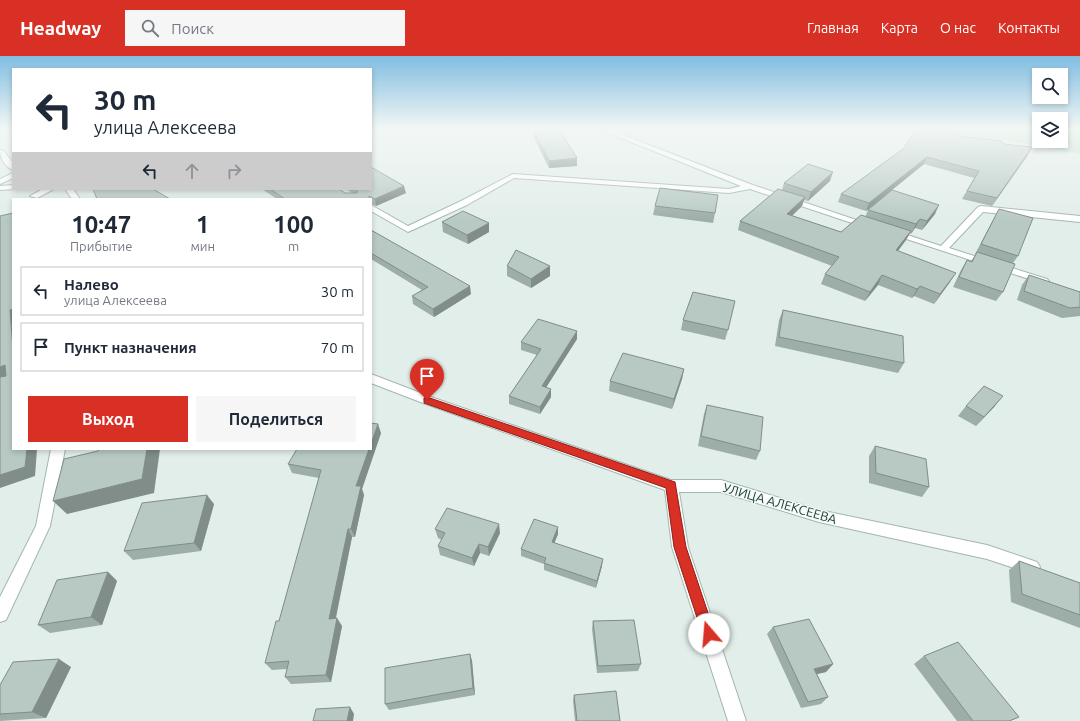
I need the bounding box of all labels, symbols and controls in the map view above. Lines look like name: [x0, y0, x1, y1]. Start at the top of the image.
search box: [125, 10, 405, 46]
text: Headway: [20, 17, 101, 39]
icon: search: [139, 17, 161, 39]
text: Поиск: [171, 20, 214, 37]
text: Главная: [807, 20, 859, 36]
text: Карта: [881, 20, 918, 36]
text: О нас: [940, 20, 976, 36]
text: Контакты: [998, 20, 1060, 36]
map controls: [1032, 68, 1068, 148]
button: search: [1032, 68, 1068, 104]
icon: left: [28, 84, 80, 136]
text: 30 m: [94, 84, 156, 115]
button: layers: [1032, 112, 1068, 148]
text: улица Алексеева: [94, 117, 236, 137]
icon: left: [139, 160, 161, 182]
icon: ahead: [181, 160, 203, 182]
icon: right: [223, 160, 245, 182]
text: 10:47: [71, 211, 131, 238]
text: 1: [196, 211, 210, 238]
text: 100: [273, 211, 314, 238]
text: Прибытие: [70, 239, 132, 253]
text: мин: [190, 239, 215, 253]
text: m: [288, 239, 299, 253]
text: Налево: [64, 276, 119, 293]
icon: left: [30, 280, 52, 302]
text: 30 m: [321, 283, 354, 300]
text: улица Алексеева: [64, 293, 167, 307]
icon: arrive: [30, 336, 52, 358]
text: Пункт назначения: [64, 339, 197, 356]
text: 70 m: [321, 339, 354, 356]
pin: [410, 359, 444, 400]
icon: arrive: [416, 365, 438, 387]
button: Выход: [28, 396, 188, 442]
button: Поделиться: [196, 396, 356, 442]
street label: УЛИЦА АЛЕКСЕЕВА: [721, 480, 839, 526]
position arrow: [688, 613, 730, 655]

